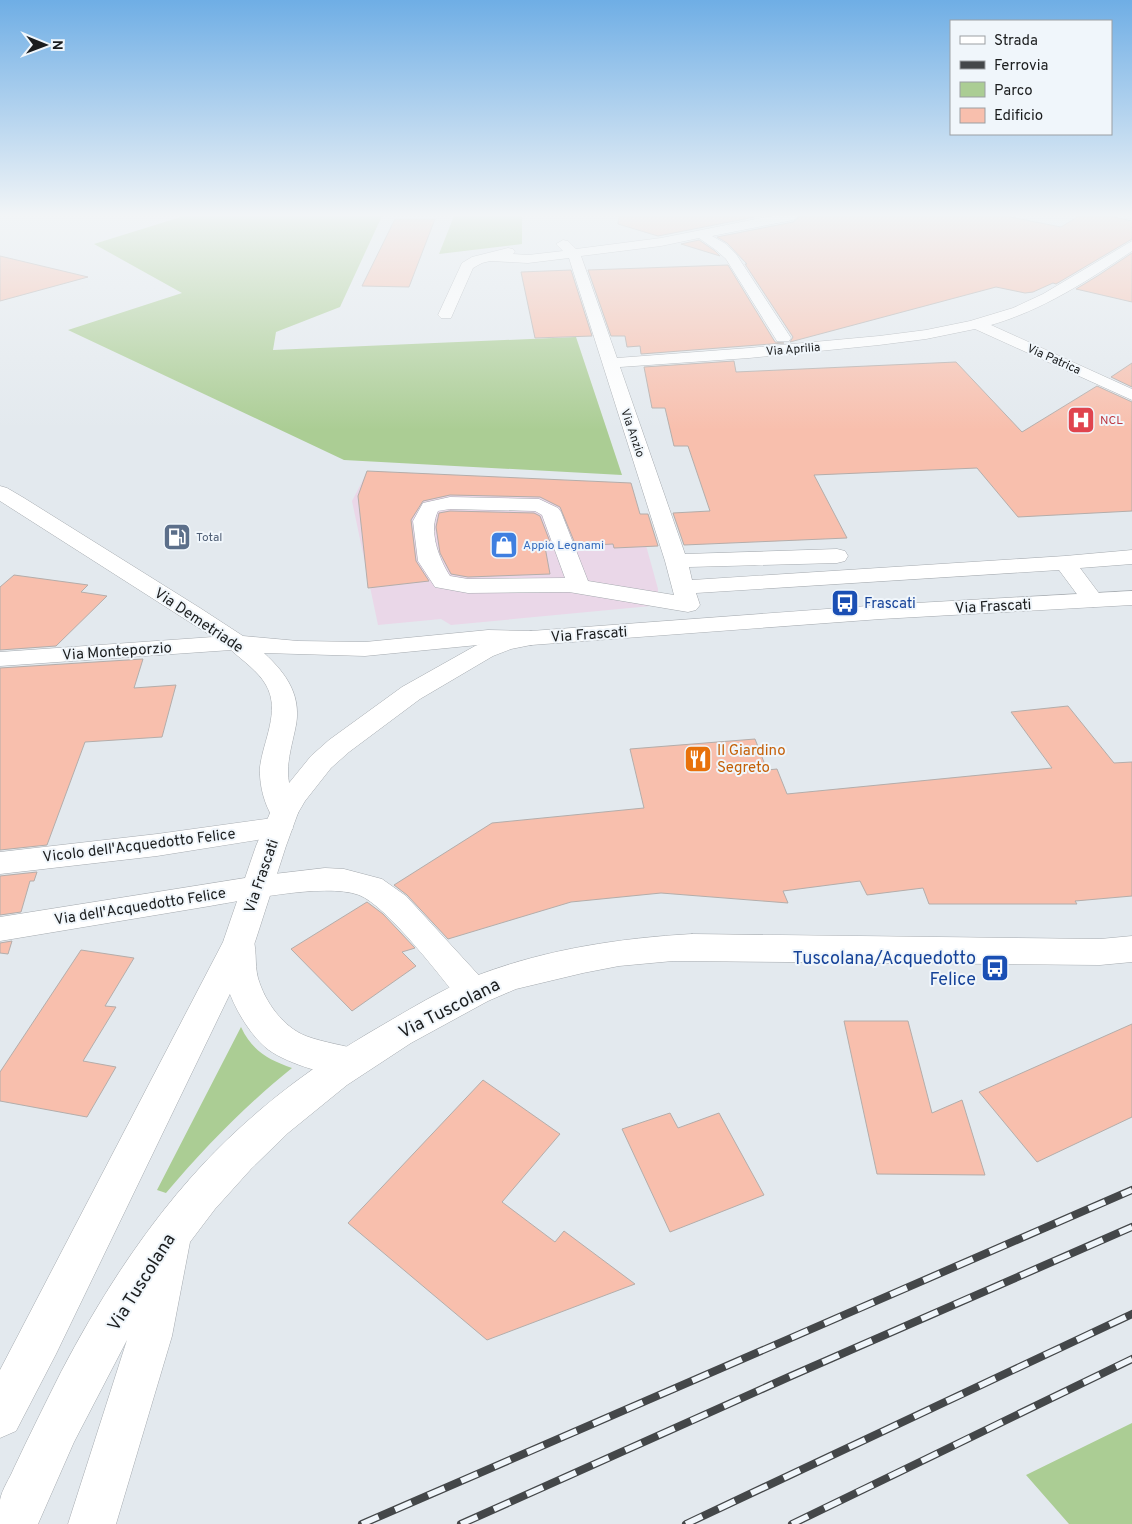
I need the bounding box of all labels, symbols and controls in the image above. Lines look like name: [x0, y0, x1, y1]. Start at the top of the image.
north arrow: [20, 20, 70, 70]
legend: [950, 20, 1112, 135]
text: Strada: [994, 32, 1038, 51]
text: N: [48, 40, 65, 50]
text: Ferrovia: [994, 57, 1048, 76]
text: Parco: [994, 82, 1033, 101]
text: Edificio: [994, 107, 1043, 126]
street label: Via Aprilia: [765, 340, 821, 360]
street label: Via Patrica: [1024, 341, 1083, 379]
hospital icon: NCL: [1066, 405, 1096, 435]
street label: Via Anzio: [616, 407, 648, 460]
place label: NCL: [1100, 413, 1123, 429]
fuel station icon: Total: [162, 522, 192, 552]
place label: Total: [196, 530, 222, 546]
shop icon: Appio Legnami: [489, 530, 519, 560]
place label: Appio Legnami: [523, 538, 604, 554]
street label: Via Demetriade: [150, 584, 246, 658]
bus stop icon: Frascati: [830, 588, 860, 618]
place label: Frascati: [864, 595, 916, 614]
street label: Via Frascati: [954, 596, 1032, 619]
street label: Via Frascati: [550, 623, 628, 648]
street label: Via Monteporzio: [62, 639, 173, 666]
place label: Il Giardino Segreto: [717, 742, 786, 778]
restaurant icon: Il Giardino Segreto: [683, 744, 713, 774]
street label: Vicolo dell'Acquedotto Felice: [42, 825, 237, 868]
street label: Via Frascati: [241, 837, 284, 916]
street label: Via dell'Acquedotto Felice: [53, 885, 227, 930]
place label: Tuscolana/Acquedotto Felice: [793, 948, 976, 992]
bus stop icon: Tuscolana/Acquedotto Felice: [980, 953, 1010, 983]
street label: Via Tuscolana: [395, 974, 504, 1045]
street label: Via Tuscolana: [103, 1230, 181, 1336]

